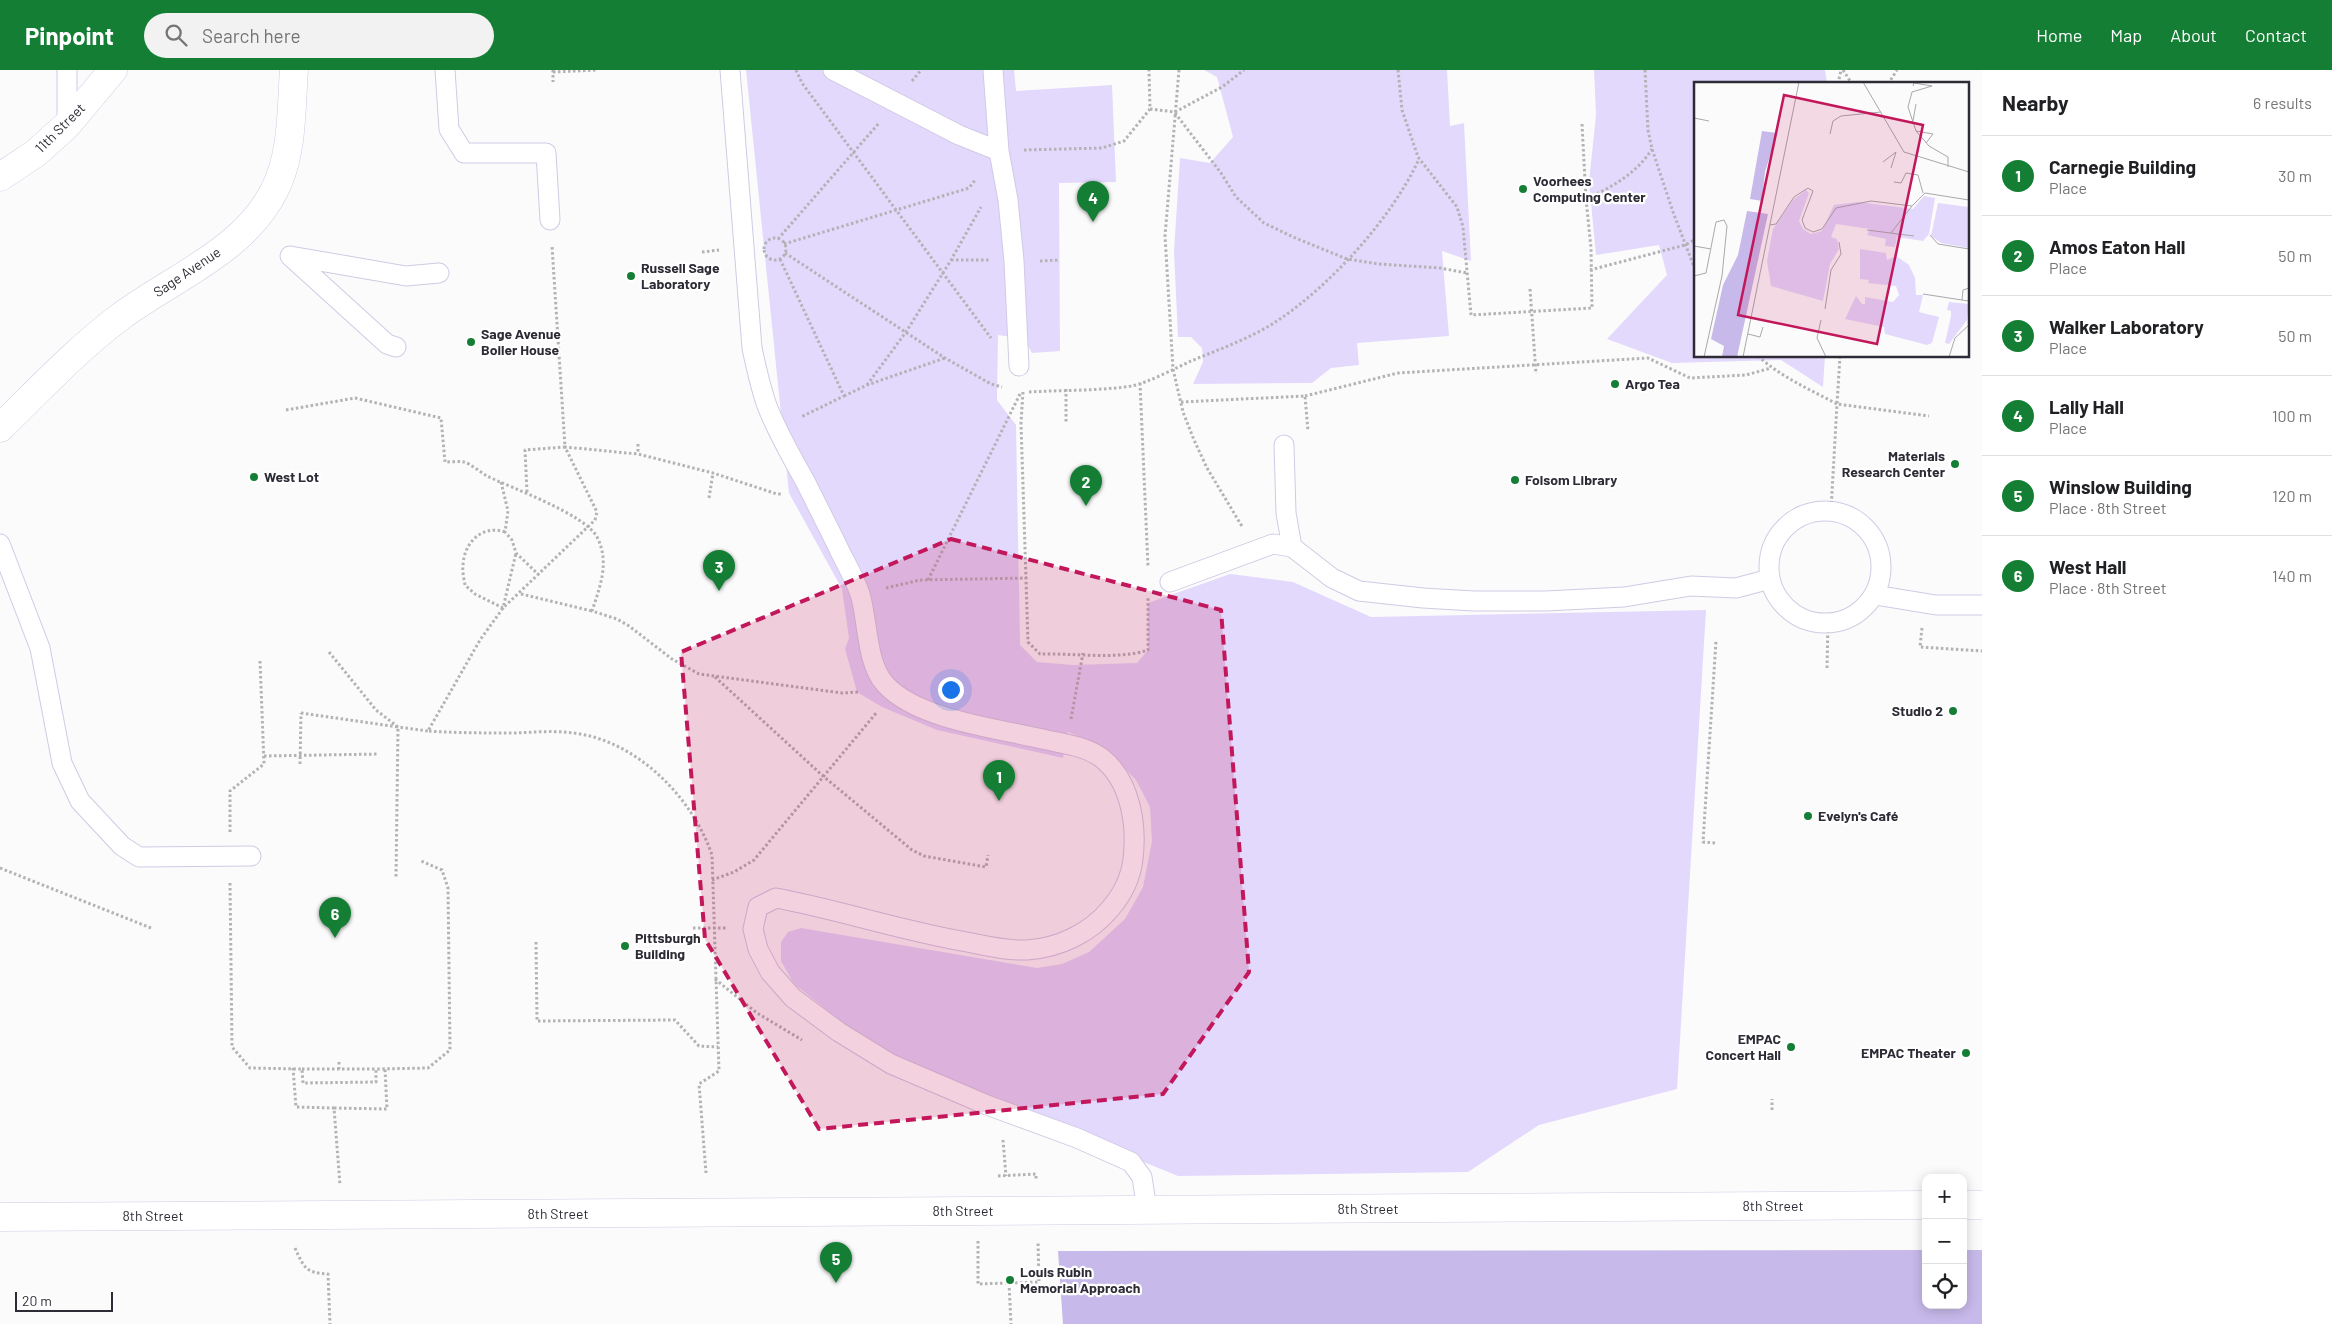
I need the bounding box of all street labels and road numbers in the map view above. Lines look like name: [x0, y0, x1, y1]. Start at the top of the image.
street label: 11th Street: [31, 99, 88, 156]
street label: Sage Avenue: [150, 243, 224, 300]
street label: 8th Street: [1743, 1197, 1803, 1214]
street label: 8th Street: [1338, 1200, 1398, 1217]
street label: 8th Street: [933, 1202, 993, 1219]
street label: 8th Street: [528, 1205, 588, 1222]
street label: 8th Street: [123, 1207, 183, 1224]

